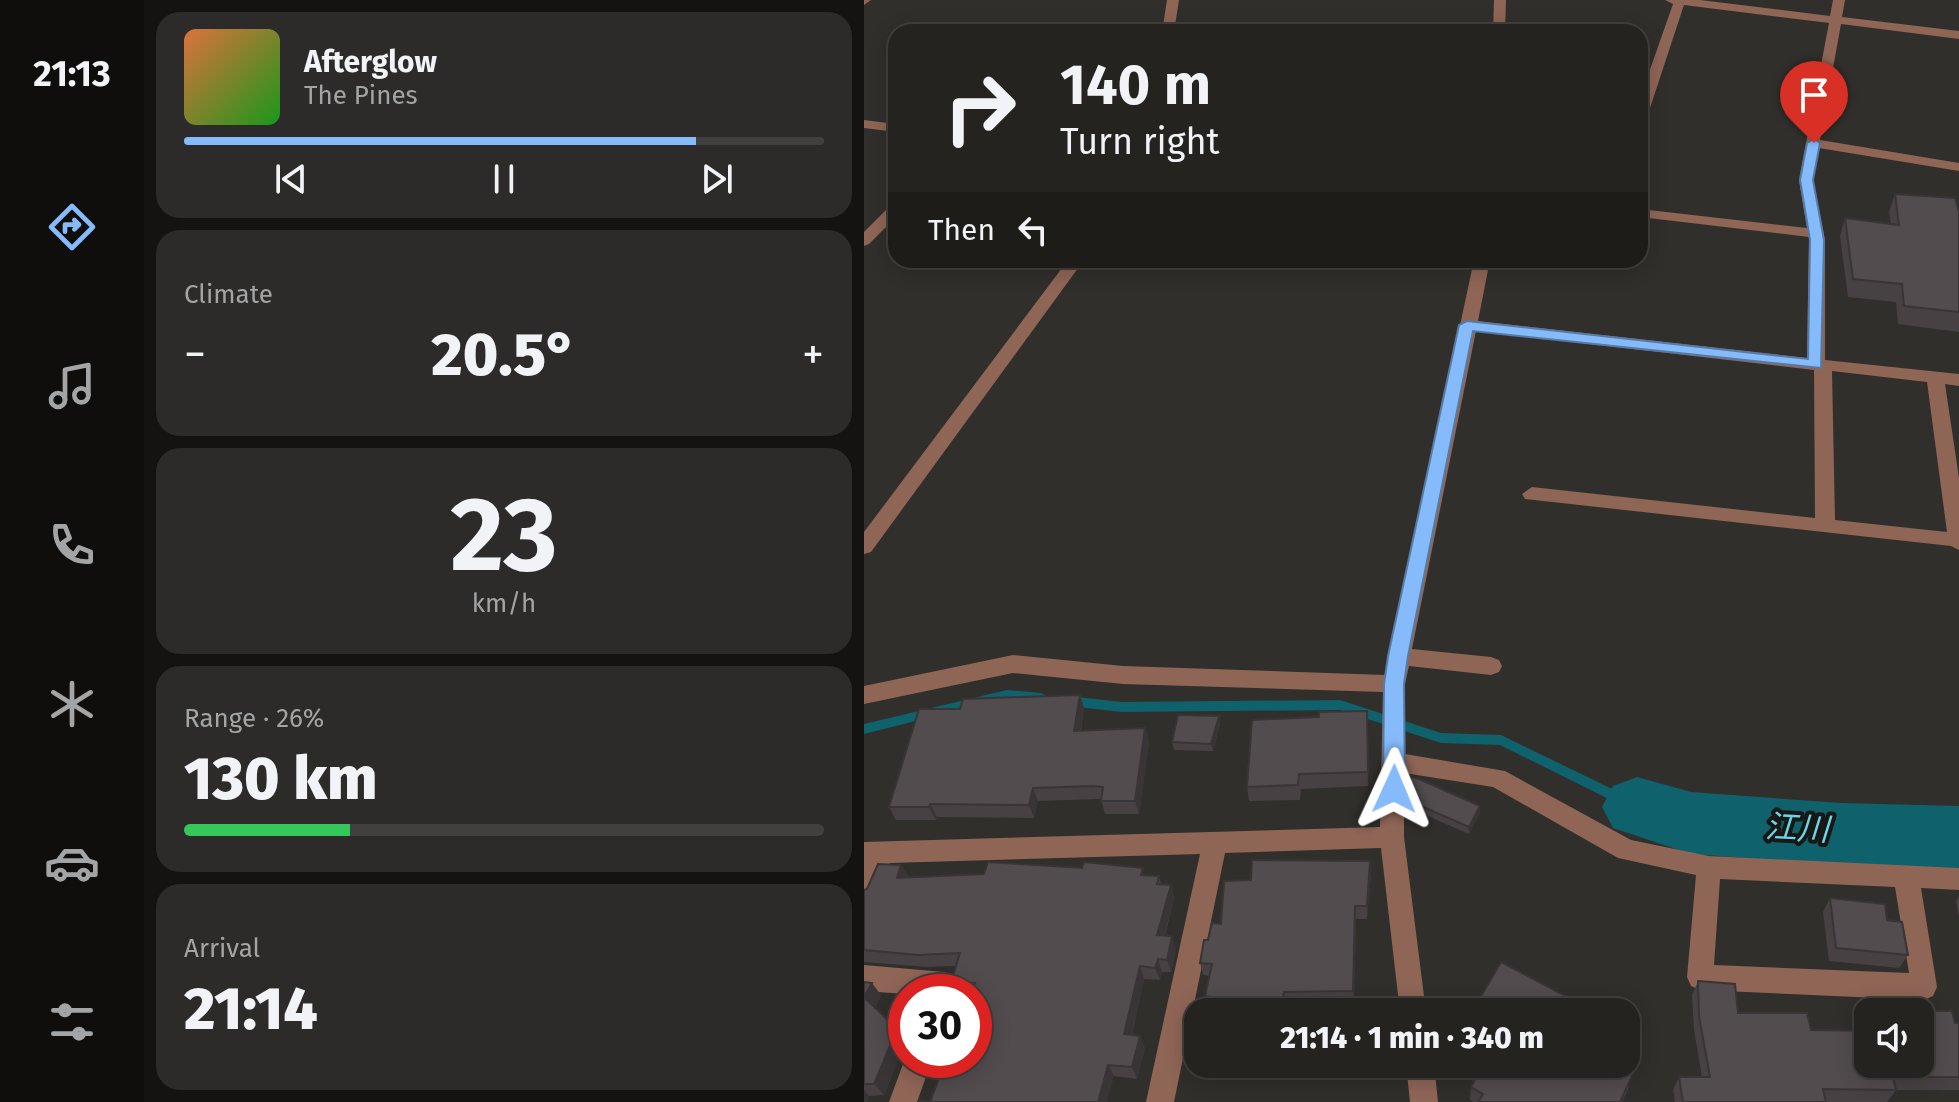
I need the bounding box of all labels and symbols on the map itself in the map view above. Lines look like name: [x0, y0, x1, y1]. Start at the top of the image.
pin: [1780, 61, 1848, 143]
position arrow: [1352, 747, 1436, 831]
water label: 江川: [1764, 807, 1833, 849]
speed limit sign: 30: [888, 974, 992, 1078]

